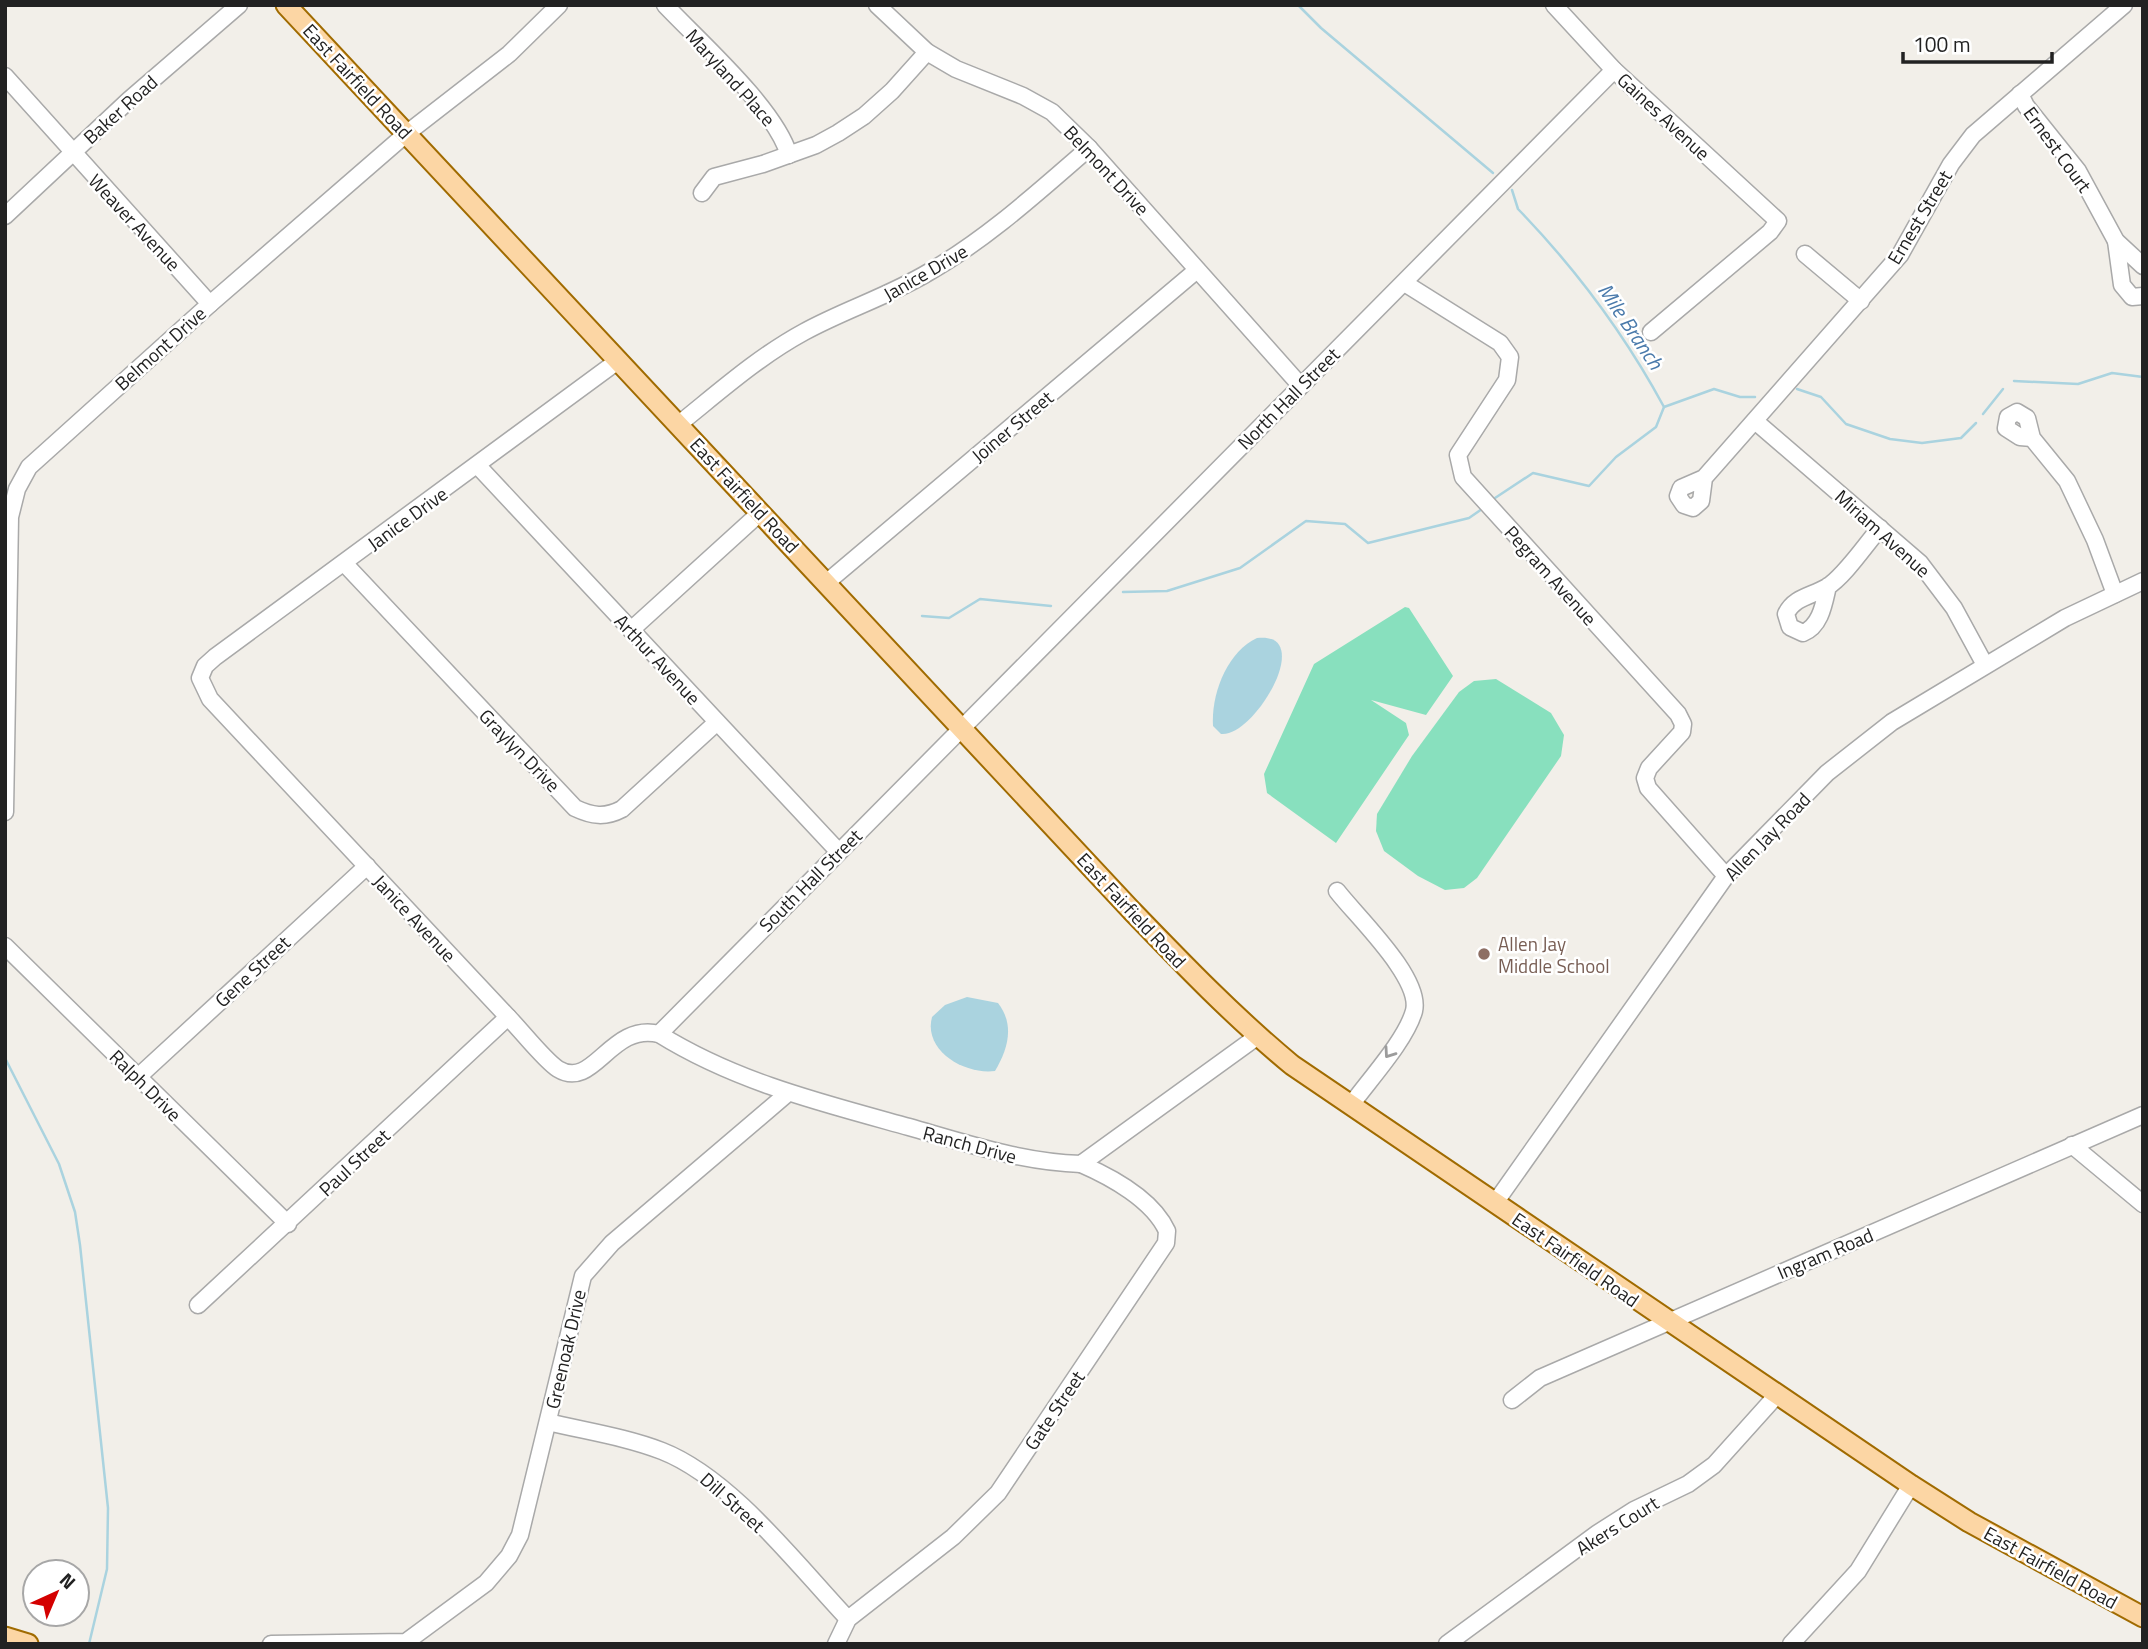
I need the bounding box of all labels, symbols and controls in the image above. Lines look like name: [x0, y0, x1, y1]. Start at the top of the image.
street label: East Fairfield Road: [297, 17, 419, 145]
scale bar: [1903, 21, 2052, 65]
street label: Maryland Place: [679, 22, 783, 132]
text: 100 m: [1913, 28, 1970, 60]
street label: Gaines Avenue: [1611, 65, 1717, 167]
street label: Baker Road: [76, 68, 164, 150]
street label: Ernest Court: [2017, 100, 2099, 198]
street label: Belmont Drive: [1057, 118, 1157, 222]
street label: Ernest Street: [1879, 164, 1959, 270]
street label: Weaver Avenue: [82, 167, 188, 277]
street label: Janice Drive: [878, 236, 972, 308]
water label: Mile Branch: [1590, 276, 1672, 376]
street label: Belmont Drive: [108, 299, 212, 397]
street label: North Hall Street: [1230, 340, 1346, 456]
street label: Joiner Street: [965, 383, 1060, 469]
street label: East Fairfield Road: [684, 431, 806, 559]
street label: Janice Drive: [361, 479, 453, 557]
street label: Miriam Avenue: [1829, 482, 1937, 584]
street label: Pegram Avenue: [1498, 518, 1604, 632]
street label: Arthur Avenue: [608, 607, 708, 711]
street label: Graylyn Drive: [473, 702, 567, 798]
street label: Allen Jay Road: [1717, 785, 1817, 887]
street label: South Hall Street: [752, 822, 868, 938]
street label: East Fairfield Road: [1071, 846, 1193, 974]
street label: Janice Avenue: [367, 868, 463, 968]
street label: Gene Street: [208, 928, 297, 1014]
place label: Allen Jay Middle School: [1498, 929, 1610, 980]
marker: Allen Jay Middle School: [1476, 946, 1492, 962]
street label: Ralph Drive: [103, 1042, 189, 1128]
one-way arrow: [1385, 1045, 1397, 1058]
street label: Ranch Drive: [920, 1118, 1020, 1170]
street label: Paul Street: [312, 1121, 396, 1203]
street label: East Fairfield Road: [1507, 1204, 1645, 1314]
street label: Ingram Road: [1772, 1220, 1878, 1286]
street label: Greenoak Drive: [537, 1286, 593, 1412]
street label: Gate Street: [1017, 1364, 1092, 1456]
street label: Dill Street: [694, 1465, 772, 1539]
street label: Akers Court: [1570, 1488, 1664, 1562]
street label: East Fairfield Road: [1979, 1518, 2123, 1616]
north arrow: [21, 1558, 91, 1628]
text: N: [53, 1565, 83, 1595]

